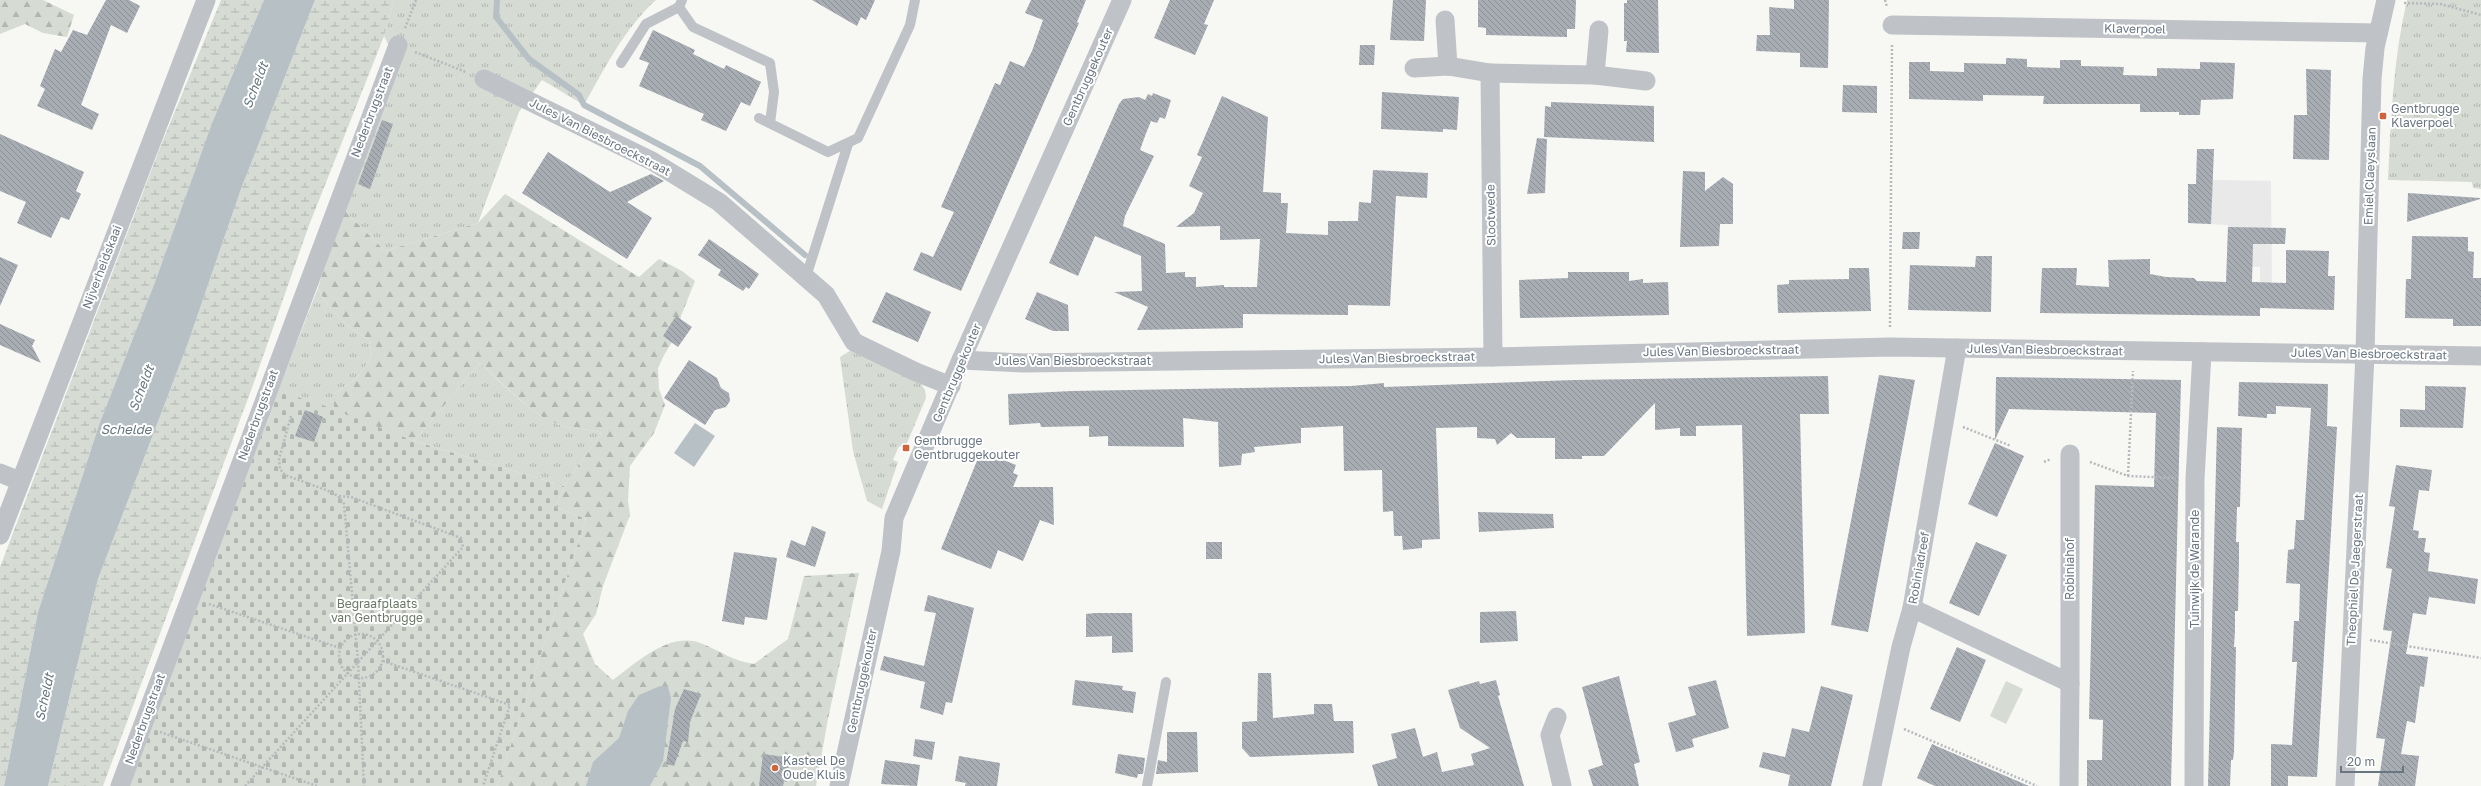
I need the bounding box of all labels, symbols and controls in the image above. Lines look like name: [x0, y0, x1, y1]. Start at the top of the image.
street label: Klaverpoel: [2104, 20, 2166, 37]
street label: Gentbruggekouter: [1059, 25, 1116, 128]
water label: Scheldt: [239, 58, 272, 110]
street label: Nederbrugstraat: [347, 64, 396, 159]
street label: Jules Van Biesbroeckstraat: [527, 94, 673, 179]
place label: Gentbrugge Klaverpoel: [2391, 101, 2460, 130]
marker: Gentbrugge Klaverpoel: [2378, 111, 2388, 121]
street label: Emiel Claeyslaan: [2360, 127, 2379, 225]
street label: Slootwede: [1482, 184, 1499, 246]
street label: Nijverheidskaai: [79, 223, 124, 311]
street label: Gentbruggekouter: [929, 321, 984, 425]
street label: Jules Van Biesbroeckstraat: [1967, 341, 2124, 358]
street label: Jules Van Biesbroeckstraat: [1643, 342, 1800, 359]
street label: Jules Van Biesbroeckstraat: [2291, 345, 2448, 362]
street label: Jules Van Biesbroeckstraat: [1319, 349, 1476, 366]
street label: Jules Van Biesbroeckstraat: [995, 353, 1151, 368]
water label: Scheldt: [125, 361, 158, 413]
street label: Nederbrugstraat: [234, 367, 281, 462]
water label: Schelde: [101, 421, 153, 437]
place label: Gentbrugge Gentbruggekouter: [914, 433, 1020, 462]
marker: Gentbrugge Gentbruggekouter: [901, 443, 911, 453]
street label: Theophiel De Jaegerstraat: [2343, 493, 2366, 647]
street label: Tuinwijk de Warande: [2187, 510, 2202, 628]
street label: Robiniadreef: [1905, 530, 1932, 605]
street label: Robiniahof: [2062, 537, 2077, 600]
park label: Begraafplaats van Gentbrugge: [331, 596, 423, 625]
street label: Gentbruggekouter: [843, 627, 880, 734]
water label: Scheldt: [31, 670, 57, 722]
street label: Nederbrugstraat: [121, 671, 168, 766]
scale bar: [2341, 748, 2403, 774]
place label: Kasteel De Oude Kluis: [783, 753, 845, 782]
text: 20 m: [2347, 754, 2375, 769]
marker: Kasteel De Oude Kluis: [770, 763, 780, 773]

